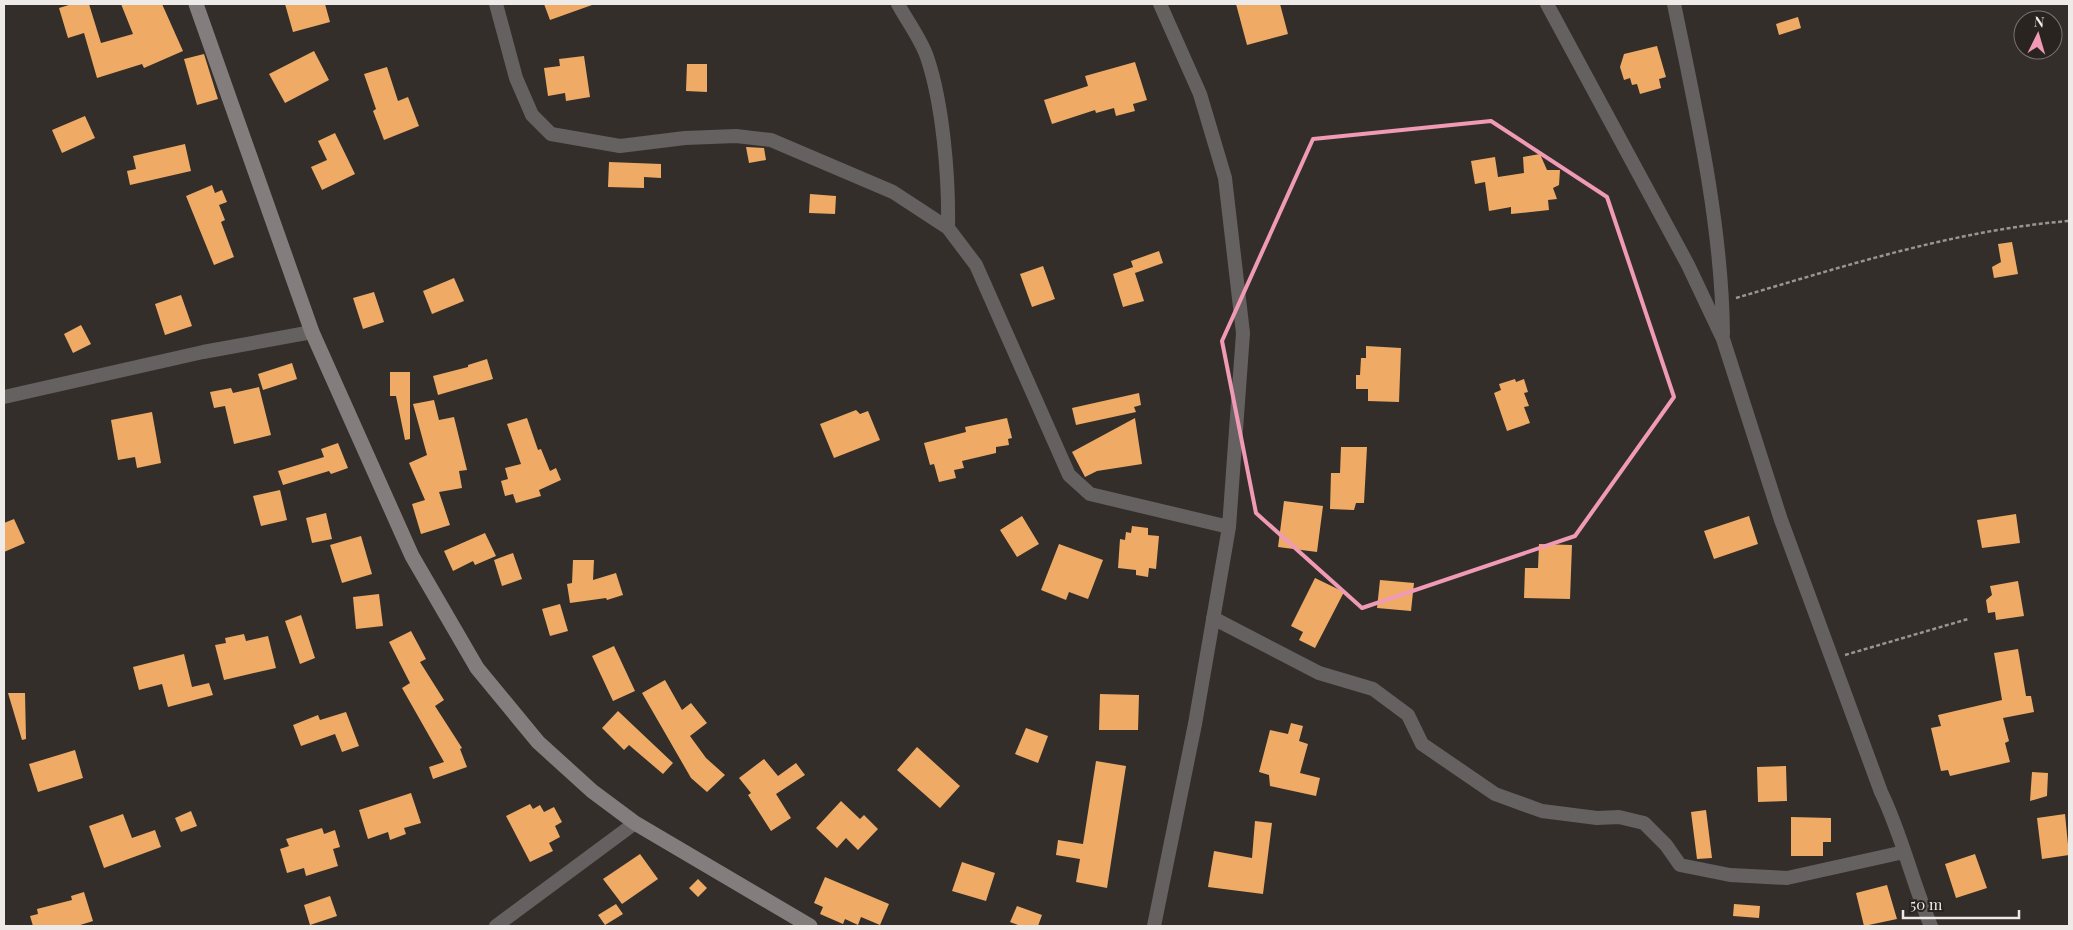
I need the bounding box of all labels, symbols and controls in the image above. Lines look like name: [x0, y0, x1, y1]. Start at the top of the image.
north arrow: [2013, 10, 2063, 60]
text: N: [2033, 12, 2045, 31]
scale bar: [1903, 888, 2019, 920]
text: 50 m: [1910, 894, 1943, 914]

